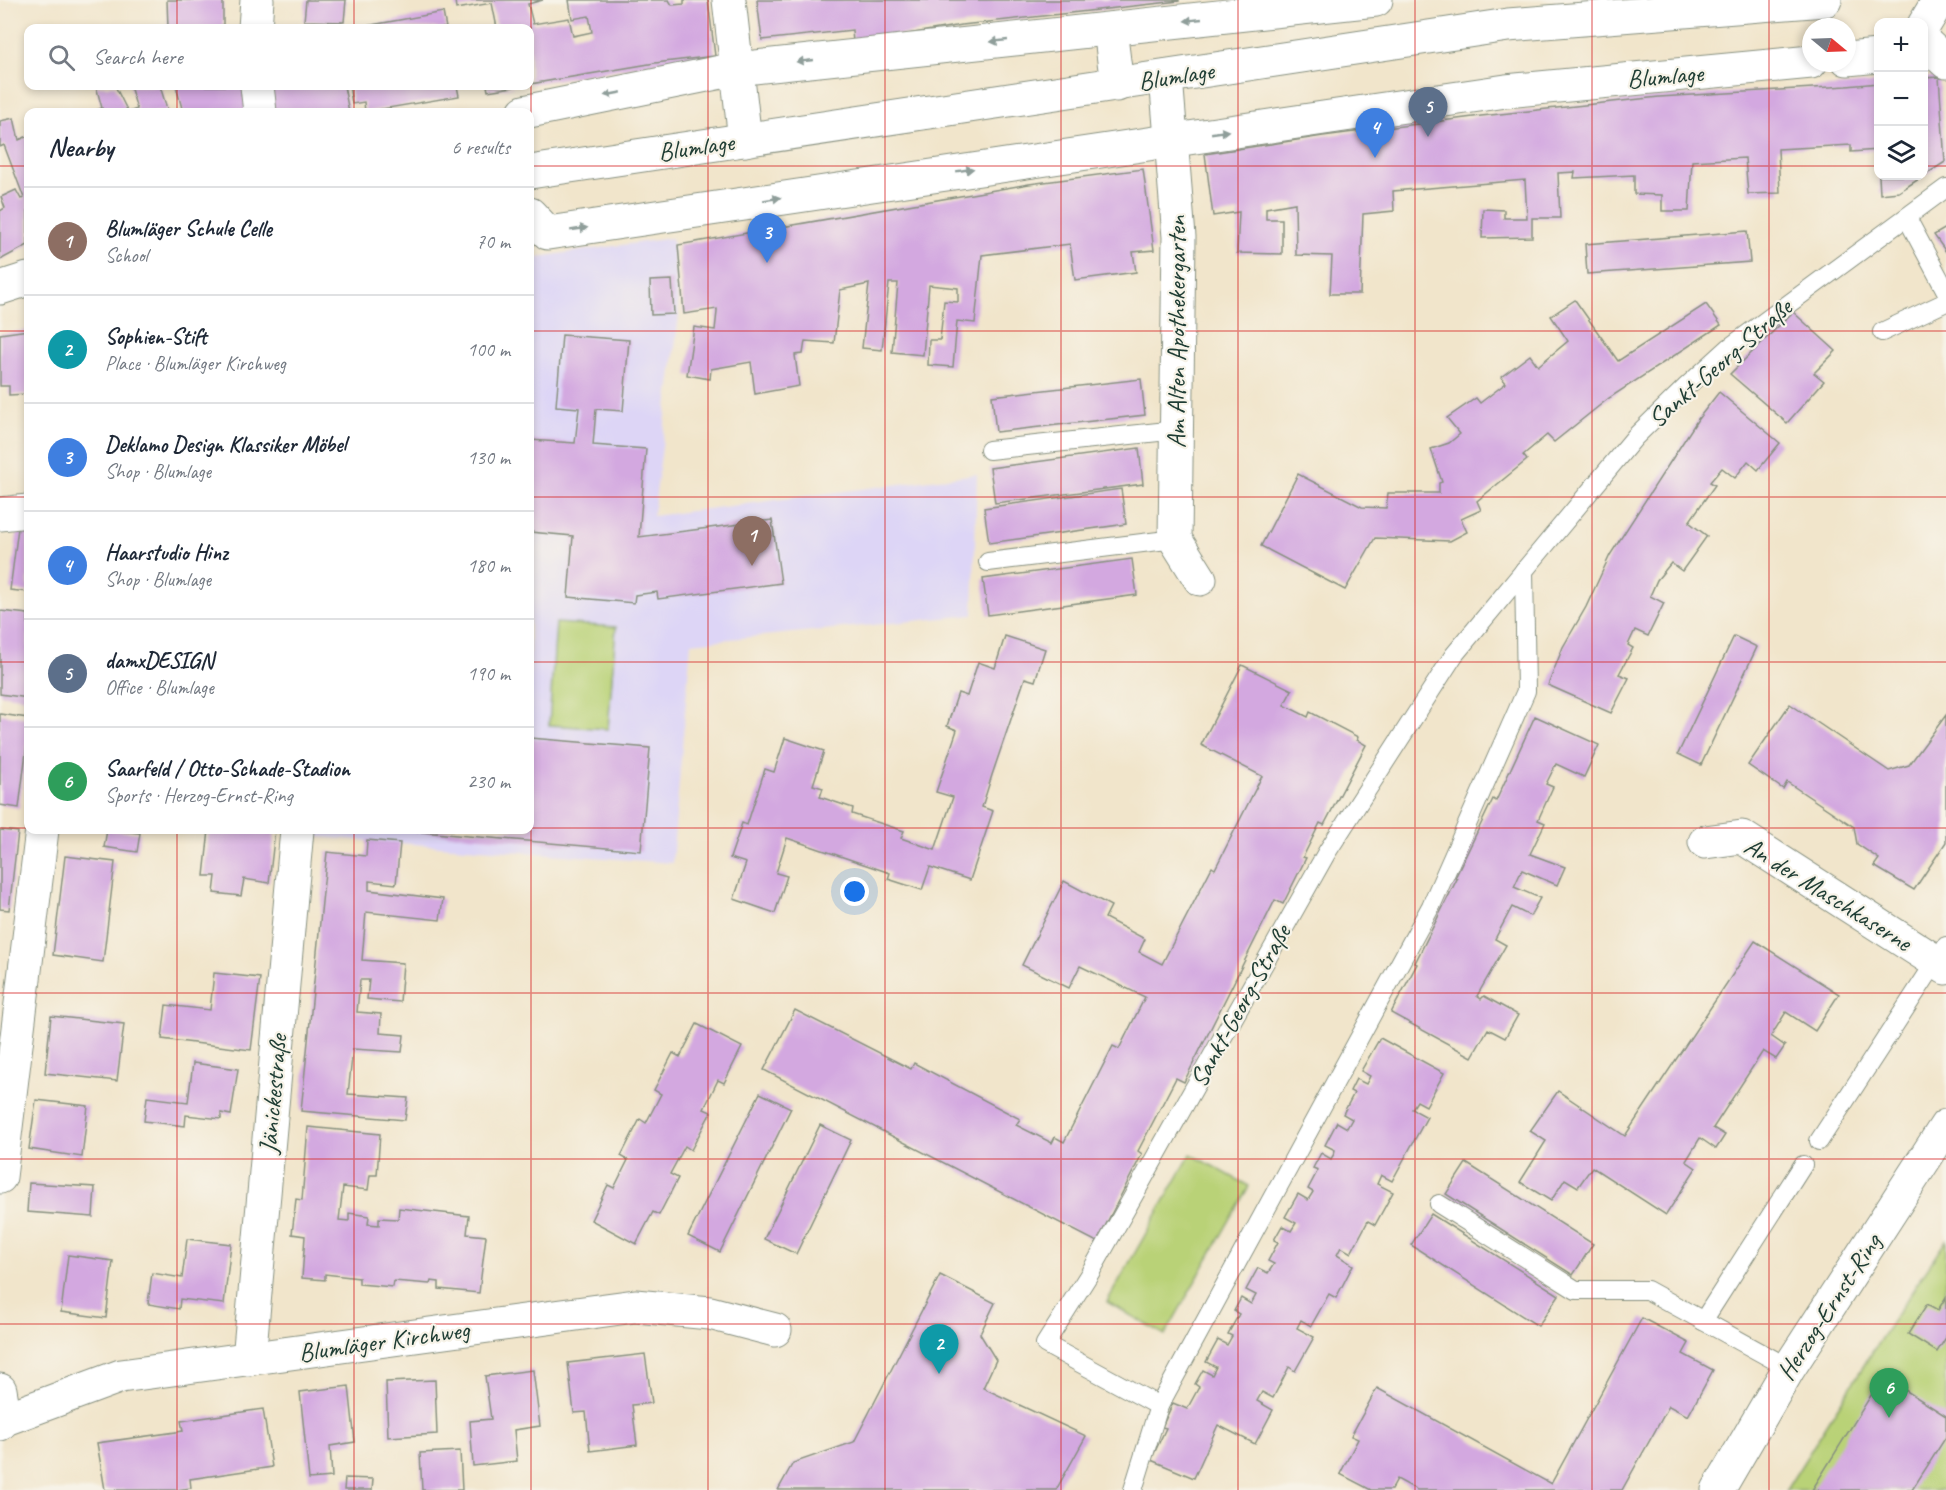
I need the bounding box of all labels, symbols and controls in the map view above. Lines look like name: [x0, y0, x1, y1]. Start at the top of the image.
one-way arrow: [1183, 15, 1202, 25]
north arrow: [1802, 18, 1856, 72]
map controls: [1874, 18, 1928, 180]
button: +: [1874, 18, 1928, 72]
search box: [24, 24, 534, 90]
one-way arrow: [989, 36, 1008, 46]
icon: search: [45, 41, 78, 74]
text: Search here: [93, 43, 183, 71]
street label: Blumlage: [1136, 54, 1218, 98]
street label: Blumlage: [1626, 56, 1706, 96]
one-way arrow: [795, 57, 814, 66]
button: −: [1874, 72, 1928, 126]
pin: 5: [1408, 88, 1448, 137]
one-way arrow: [603, 90, 622, 99]
pin: 4: [1356, 108, 1394, 158]
street label: Blumlage: [656, 125, 738, 169]
button: layers: [1874, 126, 1928, 180]
one-way arrow: [1211, 127, 1230, 136]
text: Nearby: [48, 131, 113, 164]
text: 6 results: [451, 135, 510, 160]
one-way arrow: [955, 166, 974, 175]
one-way arrow: [763, 195, 782, 204]
pin: 3: [748, 214, 786, 263]
street label: Am Alten Apothekergarten: [1160, 214, 1193, 448]
text: Blumläger Schule Celle: [105, 215, 272, 243]
one-way arrow: [570, 224, 589, 233]
text: 1: [63, 229, 72, 254]
text: 70 m: [476, 229, 510, 254]
text: School: [105, 243, 148, 268]
street label: Sankt-Georg-Straße: [1641, 290, 1801, 435]
text: Sophien-Stift: [105, 323, 207, 351]
text: 2: [63, 337, 72, 362]
text: 100 m: [467, 337, 510, 362]
text: Place · Blumläger Kirchweg: [105, 351, 286, 376]
text: Deklamo Design Klassiker Möbel: [105, 431, 346, 459]
text: 3: [63, 445, 72, 470]
text: 130 m: [467, 445, 510, 470]
text: Shop · Blumlage: [105, 459, 211, 484]
pin: 1: [732, 516, 771, 566]
text: Haarstudio Hinz: [105, 539, 228, 567]
text: 4: [63, 553, 72, 578]
text: 180 m: [467, 553, 510, 578]
text: Shop · Blumlage: [105, 567, 211, 592]
text: damxDESIGN: [105, 647, 213, 675]
text: 5: [63, 661, 72, 686]
text: 190 m: [467, 661, 510, 686]
text: Office · Blumlage: [105, 675, 214, 700]
text: Saarfeld / Otto-Schade-Stadion: [105, 755, 350, 783]
text: 6: [63, 769, 72, 794]
text: 230 m: [467, 769, 510, 794]
text: Sports · Herzog-Ernst-Ring: [105, 783, 293, 808]
street label: An der Maschkaserne: [1738, 829, 1919, 959]
your location: [840, 877, 869, 906]
street label: Sankt-Georg-Straße: [1182, 917, 1299, 1093]
street label: Jänickestraße: [251, 1031, 295, 1157]
street label: Herzog-Ernst-Ring: [1769, 1226, 1890, 1386]
street label: Blumläger Kirchweg: [296, 1312, 473, 1369]
pin: 2: [920, 1324, 958, 1374]
pin: 6: [1870, 1368, 1908, 1418]

